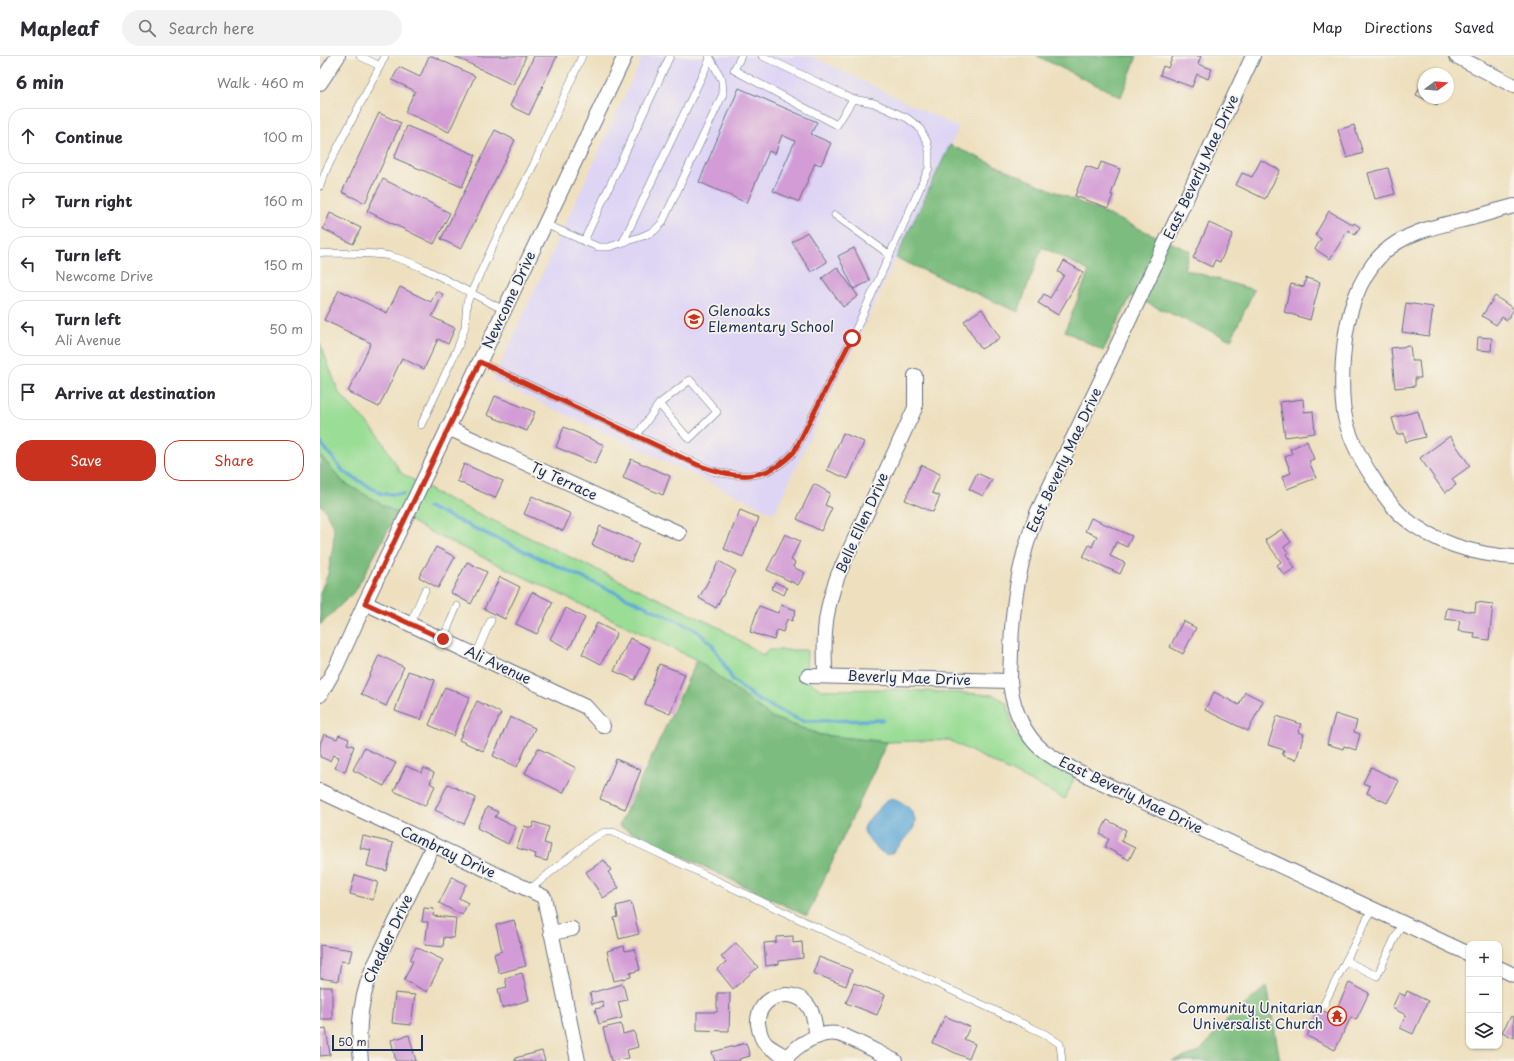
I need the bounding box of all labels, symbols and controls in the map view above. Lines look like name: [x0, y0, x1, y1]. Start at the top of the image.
search box: [122, 10, 402, 46]
text: Mapleaf: [20, 14, 98, 42]
text: Search here: [168, 16, 254, 39]
icon: search: [136, 17, 158, 39]
text: Map: [1312, 17, 1342, 38]
text: Directions: [1364, 17, 1432, 38]
text: Saved: [1454, 17, 1494, 38]
north arrow: [1418, 68, 1454, 104]
text: 6 min: [16, 69, 64, 95]
text: Walk · 460 m: [217, 73, 304, 92]
street label: East Beverly Mae Drive: [1158, 91, 1243, 243]
icon: ahead: [17, 125, 39, 147]
text: Continue: [55, 125, 123, 148]
text: 100 m: [263, 127, 303, 146]
icon: right: [17, 189, 39, 211]
text: Turn right: [55, 189, 132, 212]
text: 160 m: [264, 191, 303, 210]
text: Turn left: [55, 243, 121, 266]
street label: Newcome Drive: [477, 247, 540, 352]
icon: left: [17, 253, 39, 275]
text: 150 m: [264, 255, 303, 274]
text: Newcome Drive: [55, 266, 153, 285]
place label: Glenoaks Elementary School: [708, 300, 834, 337]
text: Turn left: [55, 307, 121, 330]
school or university icon: Glenoaks Elementary School: [683, 308, 705, 330]
icon: left: [17, 317, 39, 339]
text: 50 m: [269, 319, 303, 338]
route start: [843, 329, 861, 347]
text: Ali Avenue: [55, 330, 121, 349]
icon: arrive: [17, 381, 39, 403]
text: Arrive at destination: [55, 381, 216, 404]
street label: East Beverly Mae Drive: [1021, 384, 1106, 536]
button: Save: [16, 440, 156, 481]
button: Share: [164, 440, 304, 481]
street label: Ty Terrace: [527, 456, 601, 505]
street label: Belle Ellen Drive: [830, 469, 893, 577]
route end: [434, 630, 452, 648]
street label: Ali Avenue: [462, 640, 535, 689]
street label: Beverly Mae Drive: [847, 665, 971, 690]
street label: East Beverly Mae Drive: [1056, 751, 1207, 838]
street label: Cambray Drive: [397, 820, 499, 883]
street label: Chedder Drive: [358, 891, 417, 987]
map controls: [1466, 941, 1502, 1049]
button: +: [1466, 941, 1502, 977]
button: −: [1466, 977, 1502, 1013]
place label: Community Unitarian Universalist Church: [1177, 997, 1323, 1034]
temple icon: Community Unitarian Universalist Church: [1326, 1005, 1348, 1027]
button: layers: [1466, 1013, 1502, 1049]
scale bar: [332, 1033, 423, 1052]
text: 50 m: [338, 1033, 367, 1050]

